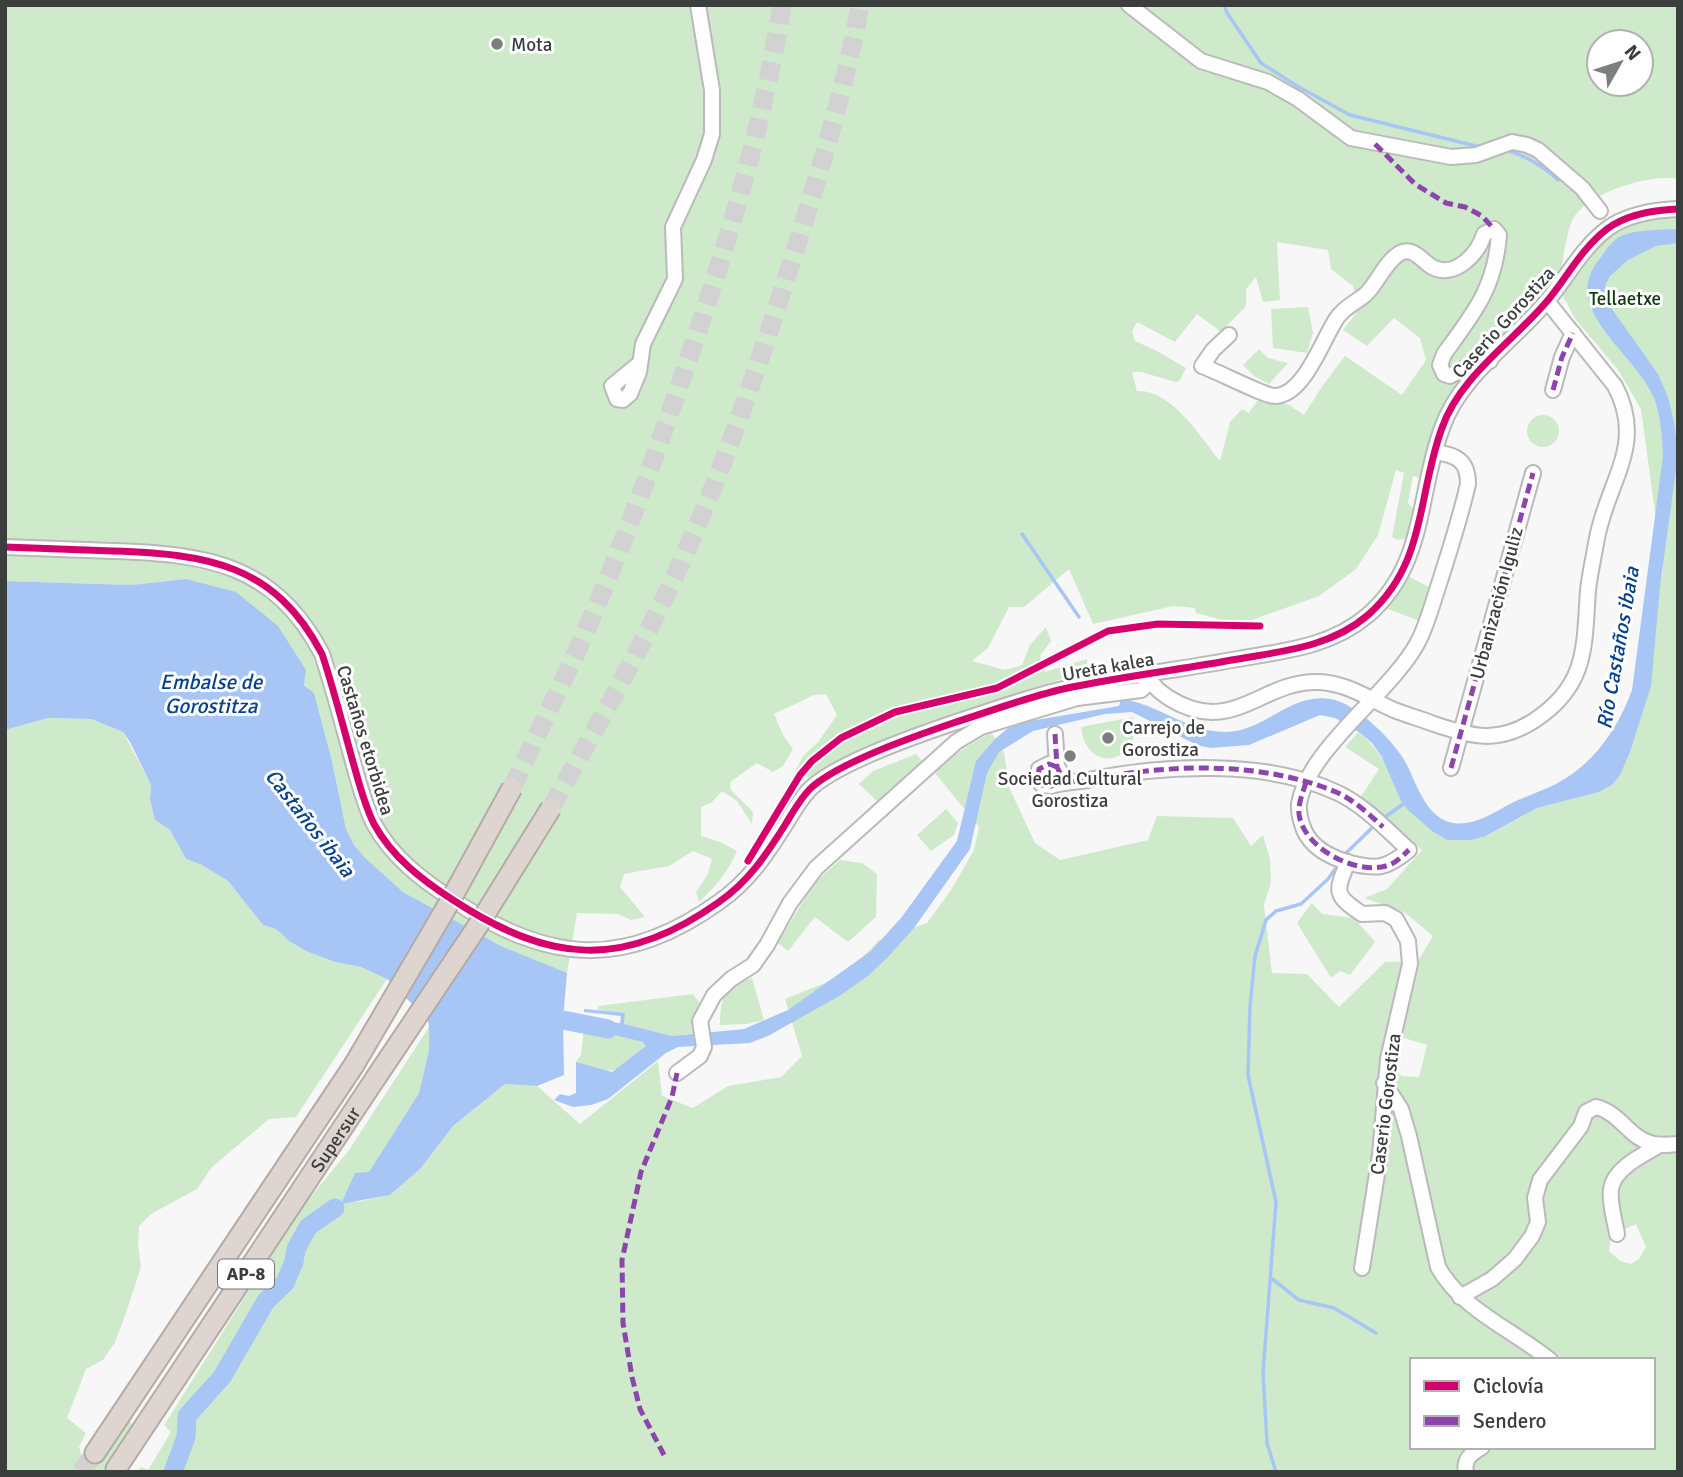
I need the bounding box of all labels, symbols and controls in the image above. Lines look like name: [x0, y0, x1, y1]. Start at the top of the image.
north arrow: [1585, 28, 1655, 98]
place label: Mota: [511, 33, 552, 57]
marker: Mota: [489, 36, 505, 52]
text: N: [1619, 40, 1646, 66]
street label: Caserio Gorostiza: [1447, 262, 1560, 384]
park label: Tellaetxe: [1589, 287, 1661, 311]
street label: Urbanización Iguliz: [1465, 524, 1529, 682]
water label: Río Castaños ibaia: [1591, 564, 1645, 731]
street label: Ureta kalea: [1060, 647, 1156, 687]
street label: Castaños etorbidea: [331, 662, 399, 818]
water label: Embalse de Gorostitza: [160, 669, 264, 719]
place label: Carrejo de Gorostiza: [1122, 716, 1205, 762]
marker: Carrejo de Gorostiza: [1100, 730, 1116, 746]
marker: Sociedad Cultural Gorostiza: [1062, 748, 1078, 764]
water label: Castaños ibaia: [260, 764, 361, 883]
place label: Sociedad Cultural Gorostiza: [998, 767, 1142, 813]
street label: Caserio Gorostiza: [1365, 1032, 1407, 1176]
street label: Supersur: [306, 1103, 366, 1177]
road number: AP-8: [218, 1260, 274, 1288]
legend: [1410, 1358, 1655, 1449]
text: Ciclovía: [1473, 1373, 1544, 1399]
text: Sendero: [1473, 1408, 1547, 1434]

